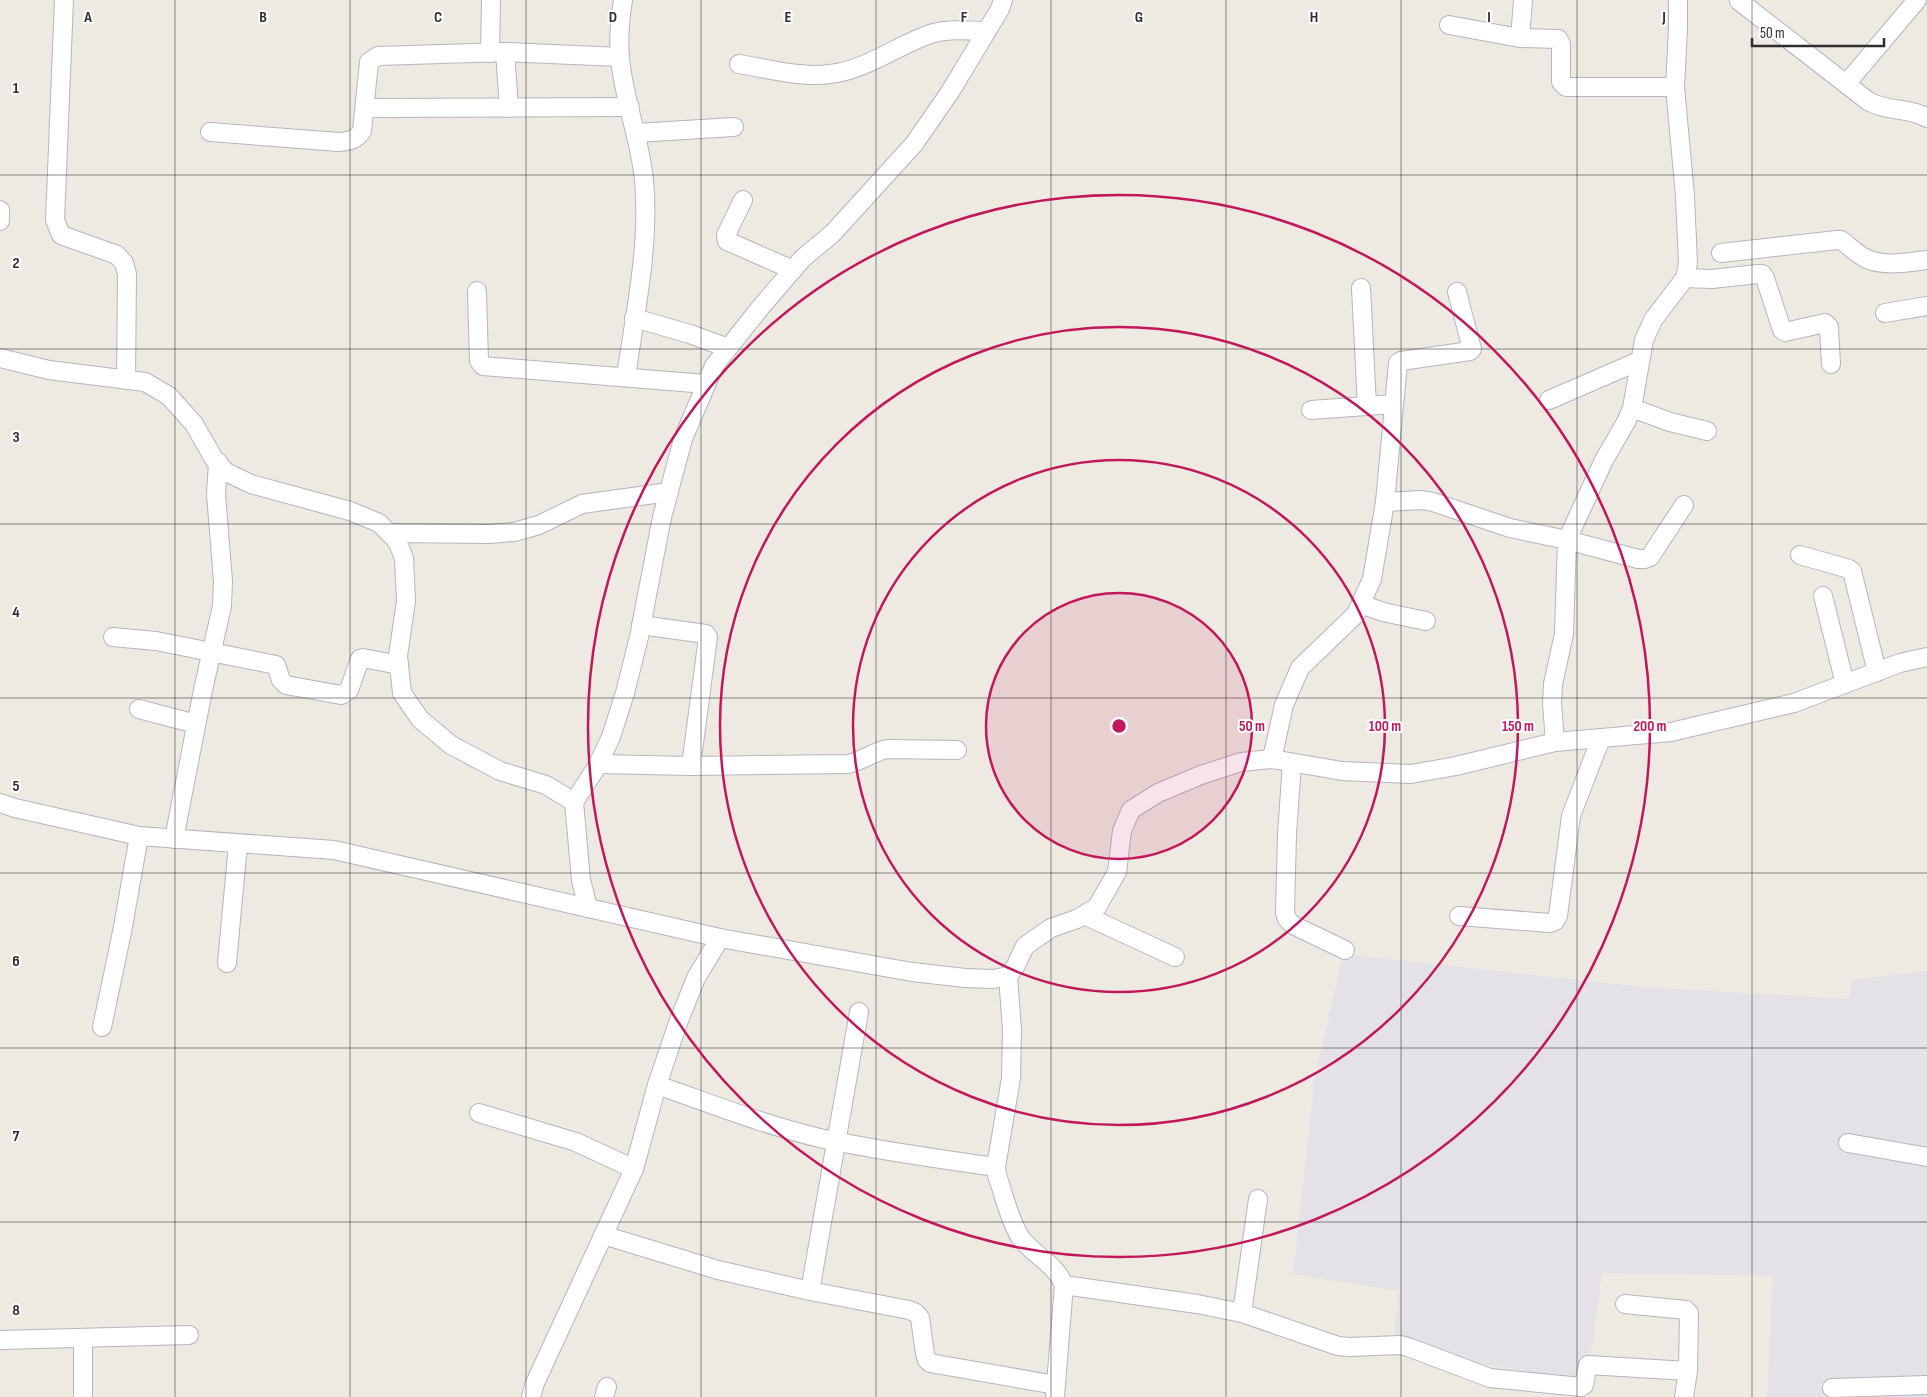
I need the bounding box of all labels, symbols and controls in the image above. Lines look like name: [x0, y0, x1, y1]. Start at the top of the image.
text: A: [83, 8, 92, 27]
text: B: [259, 8, 267, 27]
text: C: [434, 8, 442, 27]
text: D: [609, 8, 617, 27]
text: E: [785, 8, 792, 27]
text: F: [961, 8, 968, 27]
text: G: [1135, 8, 1143, 27]
text: H: [1310, 8, 1318, 27]
text: I: [1487, 8, 1491, 27]
text: J: [1661, 8, 1666, 27]
scale bar: [1752, 15, 1884, 47]
text: 50 m: [1760, 24, 1785, 43]
text: 1: [13, 79, 20, 98]
text: 2: [12, 254, 20, 273]
text: 3: [12, 428, 20, 447]
text: 4: [12, 603, 20, 622]
centre of rings: [1110, 717, 1128, 735]
text: 50 m: [1239, 717, 1265, 736]
text: 100 m: [1369, 717, 1401, 736]
text: 150 m: [1502, 717, 1534, 736]
text: 200 m: [1633, 717, 1667, 736]
text: 5: [12, 777, 20, 796]
text: 6: [12, 952, 20, 971]
text: 7: [13, 1127, 20, 1146]
text: 8: [12, 1301, 20, 1320]

